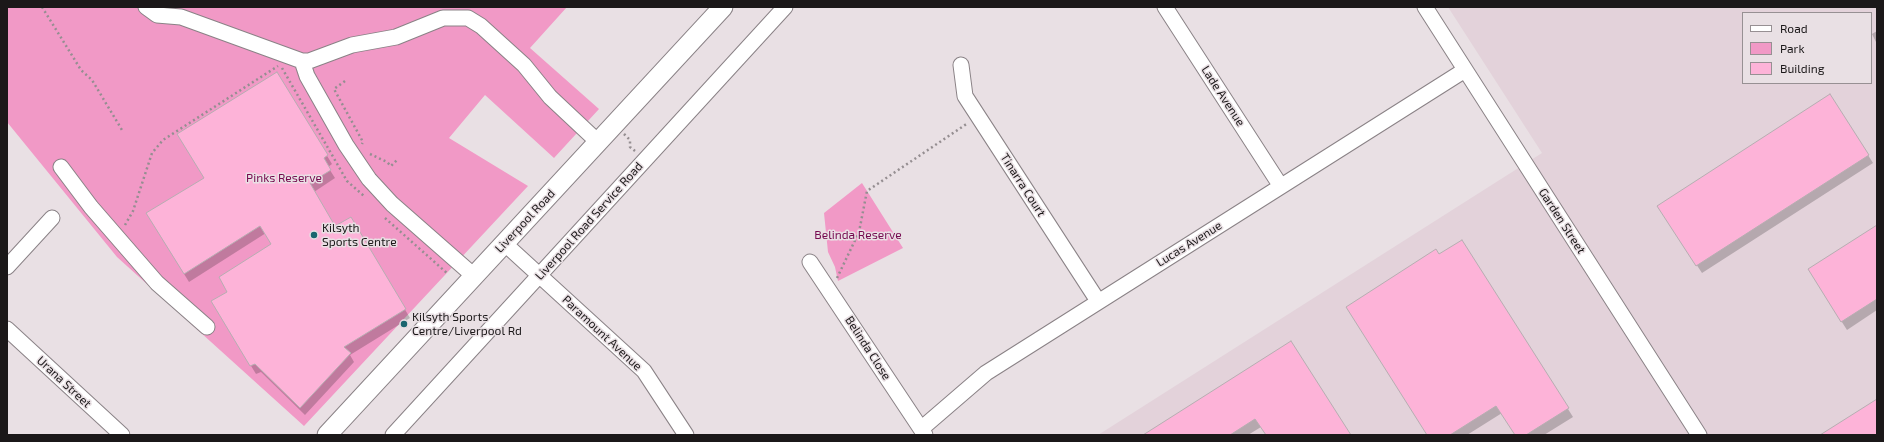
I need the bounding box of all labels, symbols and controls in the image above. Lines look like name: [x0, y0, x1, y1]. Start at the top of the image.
legend: [1742, 12, 1872, 84]
text: Road: [1780, 21, 1808, 35]
text: Park: [1780, 41, 1805, 55]
text: Building: [1780, 61, 1824, 75]
street label: Lade Avenue: [1198, 63, 1248, 129]
street label: Tinarra Court: [997, 151, 1049, 219]
street label: Liverpool Road Service Road: [532, 159, 646, 283]
park label: Pinks Reserve: [246, 171, 322, 185]
street label: Liverpool Road: [492, 186, 558, 256]
street label: Garden Street: [1536, 186, 1588, 256]
street label: Lucas Avenue: [1154, 218, 1224, 270]
place label: Kilsyth Sports Centre: [322, 221, 397, 249]
park label: Belinda Reserve: [814, 228, 902, 242]
marker: Kilsyth Sports Centre: [309, 230, 319, 240]
street label: Paramount Avenue: [559, 292, 645, 374]
place label: Kilsyth Sports Centre/Liverpool Rd: [412, 310, 522, 338]
street label: Belinda Close: [842, 313, 894, 383]
marker: Kilsyth Sports Centre/Liverpool Rd: [399, 319, 409, 329]
street label: Urana Street: [34, 353, 94, 411]

